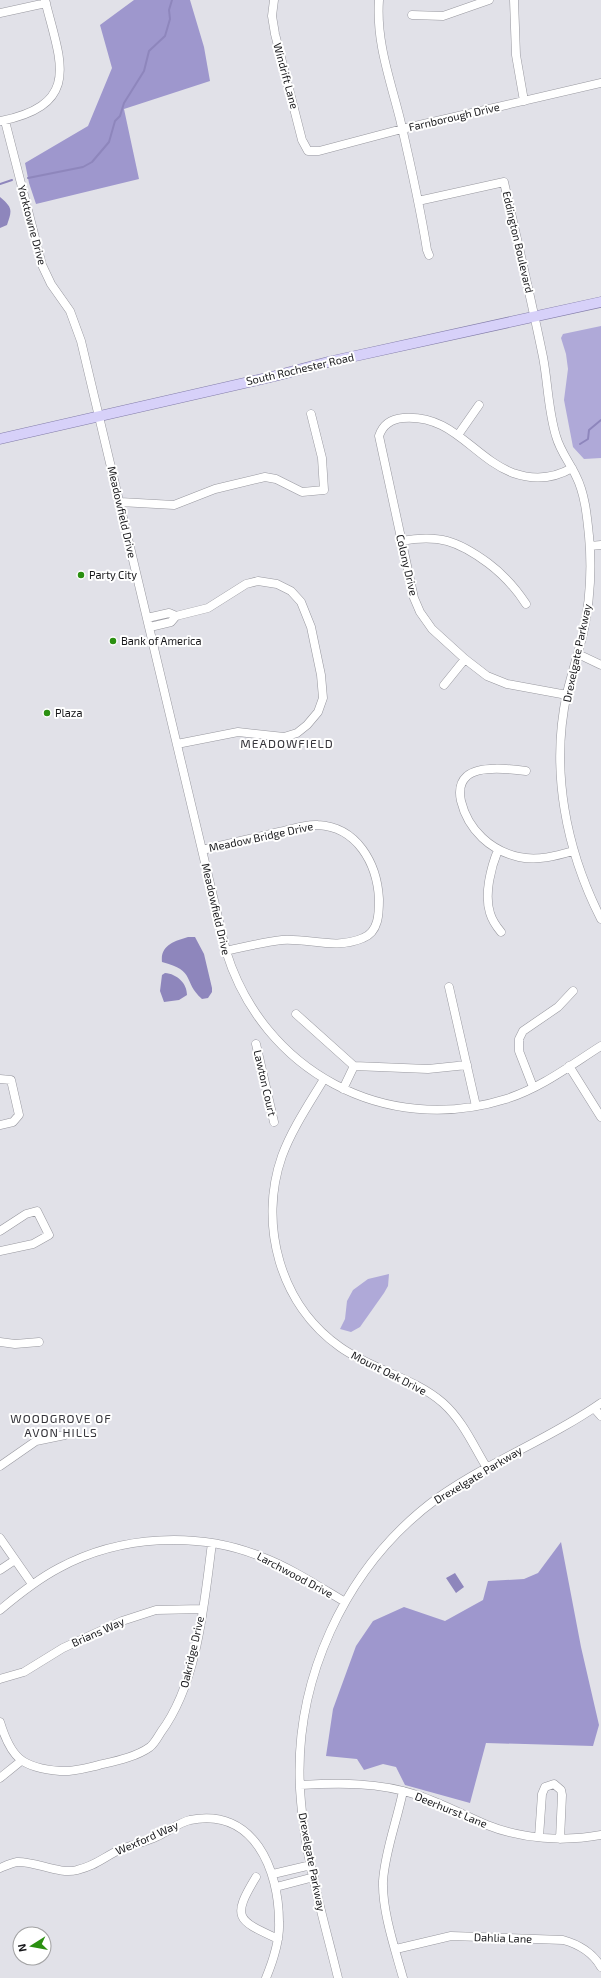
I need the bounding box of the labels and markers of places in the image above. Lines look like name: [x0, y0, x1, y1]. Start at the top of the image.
place label: Party City: [89, 568, 137, 581]
marker: Party City: [76, 570, 86, 580]
place label: Bank of America: [121, 634, 202, 647]
marker: Bank of America: [108, 636, 118, 646]
place label: Plaza: [55, 706, 82, 719]
marker: Plaza: [42, 708, 52, 718]

